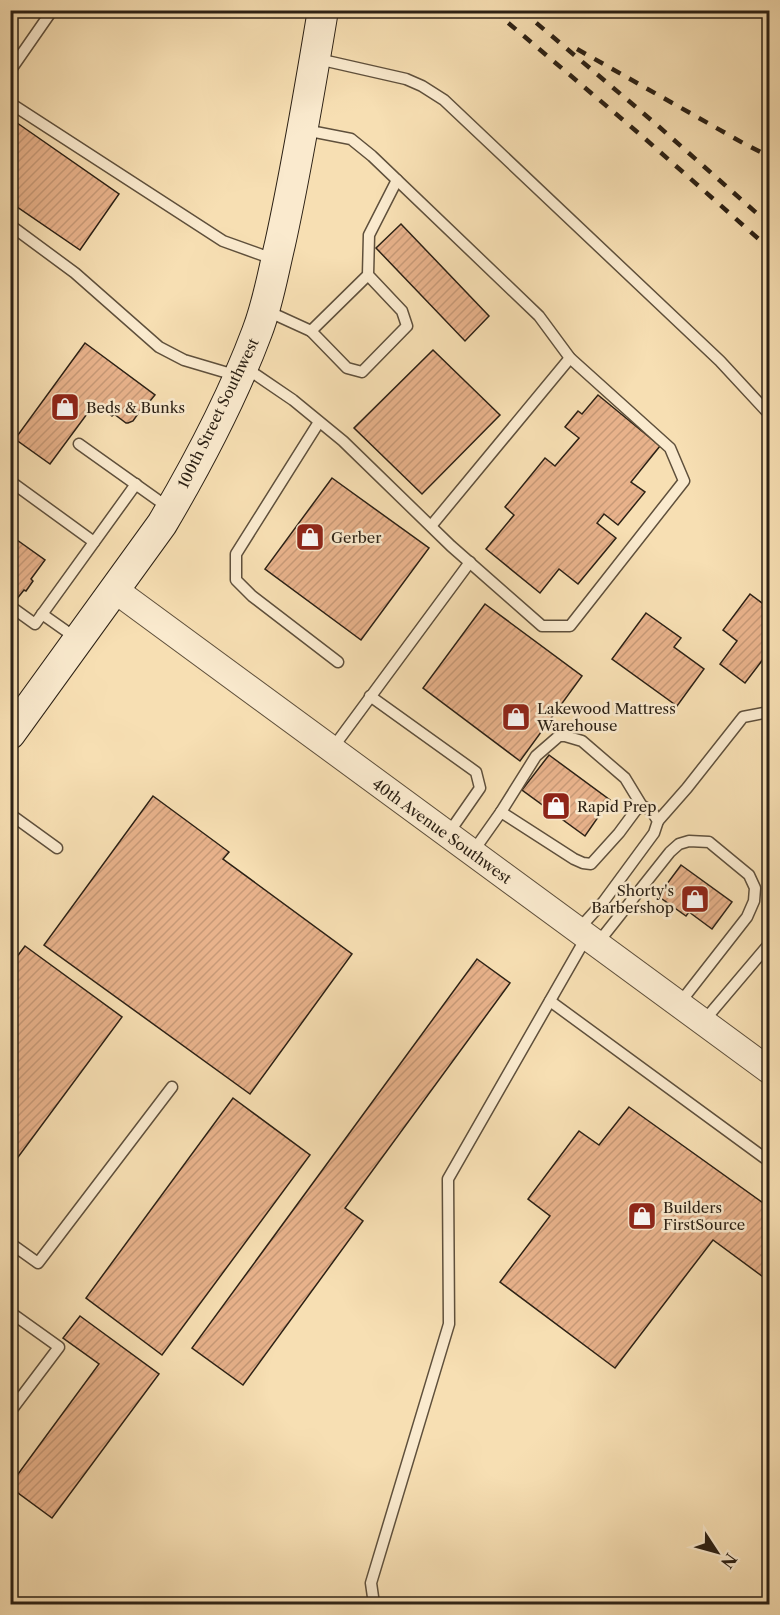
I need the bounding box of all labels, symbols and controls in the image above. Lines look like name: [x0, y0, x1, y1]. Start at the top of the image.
street label: 100th Street Southwest: [173, 334, 263, 491]
shop icon: Beds & Bunks: [49, 391, 81, 423]
place label: Beds & Bunks: [86, 398, 185, 417]
shop icon: Gerber: [294, 521, 326, 553]
place label: Gerber: [331, 528, 382, 547]
place label: Lakewood Mattress Warehouse: [536, 699, 676, 735]
shop icon: Lakewood Mattress Warehouse: [500, 701, 532, 733]
street label: 40th Avenue Southwest: [369, 774, 516, 888]
shop icon: Rapid Prep: [540, 790, 572, 822]
place label: Rapid Prep: [577, 797, 657, 816]
place label: Shorty's Barbershop: [591, 881, 674, 917]
shop icon: Shorty's Barbershop: [679, 883, 711, 915]
place label: Builders FirstSource: [663, 1198, 745, 1234]
shop icon: Builders FirstSource: [626, 1200, 658, 1232]
north arrow: [687, 1522, 747, 1582]
text: N: [717, 1549, 741, 1572]

